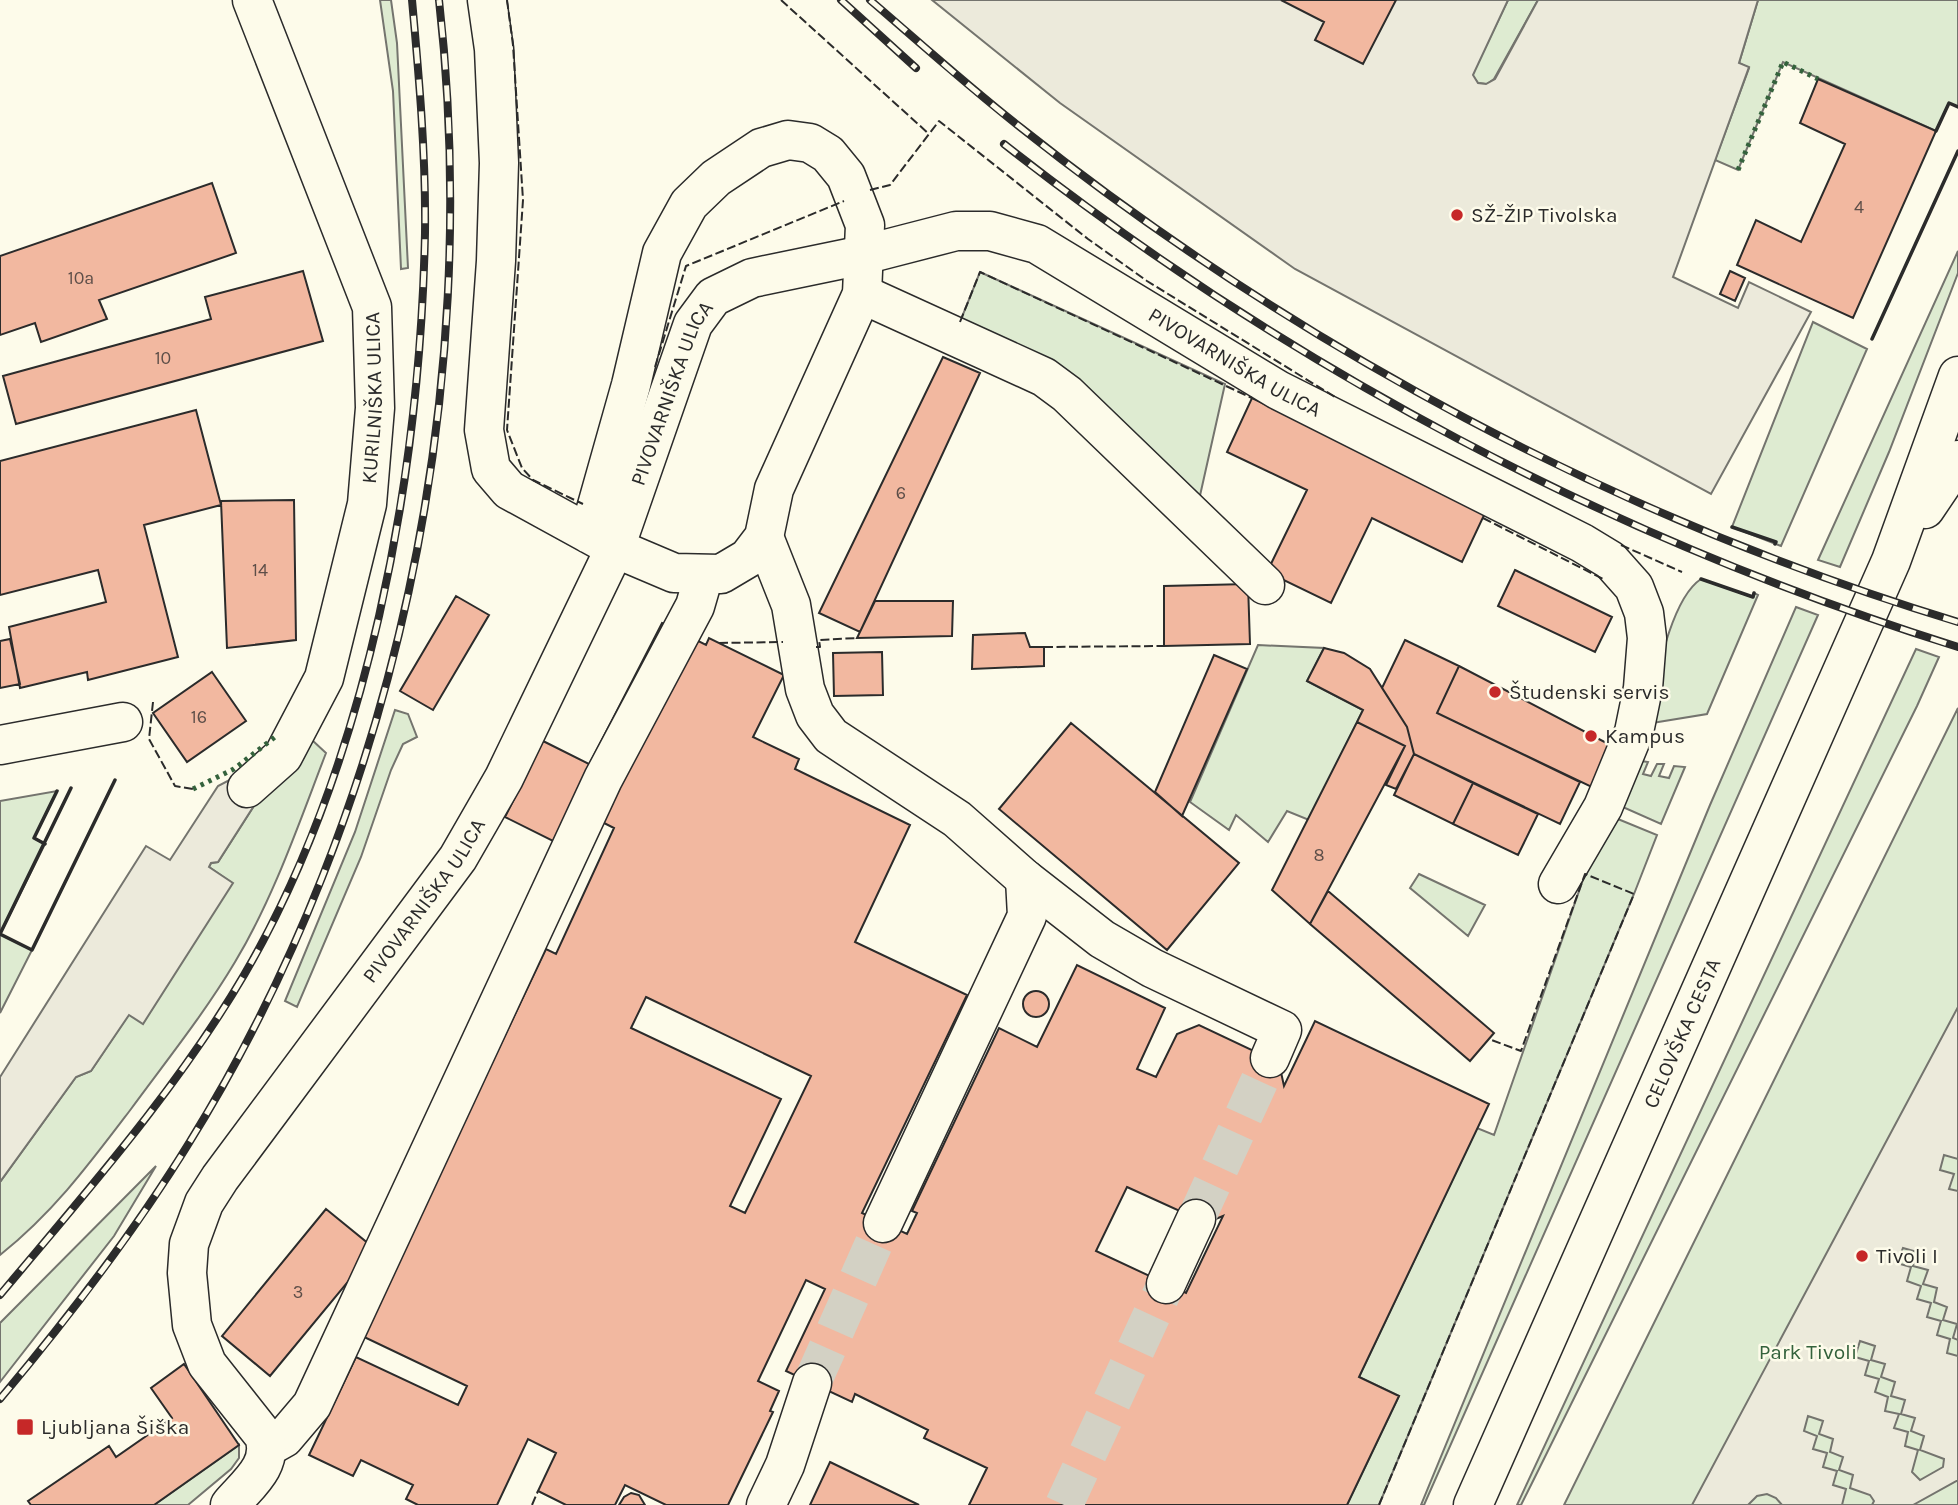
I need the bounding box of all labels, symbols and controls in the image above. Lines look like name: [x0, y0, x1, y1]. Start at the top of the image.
house number: 4: [1854, 196, 1864, 218]
place label: SŽ-ŽIP Tivolska: [1471, 203, 1617, 227]
marker: SŽ-ŽIP Tivolska: [1449, 207, 1465, 223]
house number: 10a: [68, 267, 94, 289]
street label: PIVOVARNIŠKA ULICA: [626, 296, 718, 489]
street label: PIVOVARNIŠKA ULICA: [1144, 302, 1325, 422]
street label: KURILNIŠKA ULICA: [357, 311, 387, 485]
house number: 10: [155, 347, 171, 369]
house number: 6: [896, 482, 906, 504]
house number: 14: [252, 559, 268, 581]
place label: Študenski servis: [1509, 680, 1670, 704]
marker: Študenski servis: [1487, 684, 1503, 700]
house number: 16: [191, 706, 207, 728]
place label: Kampus: [1605, 724, 1685, 748]
marker: Kampus: [1583, 728, 1599, 744]
street label: PIVOVARNIŠKA ULICA: [357, 814, 490, 987]
house number: 8: [1313, 844, 1325, 866]
street label: CELOVŠKA CESTA: [1638, 955, 1726, 1112]
place label: Tivoli I: [1876, 1244, 1938, 1268]
marker: Tivoli I: [1854, 1248, 1870, 1264]
house number: 3: [293, 1281, 303, 1303]
park label: Park Tivoli: [1759, 1340, 1857, 1364]
place label: Ljubljana Šiška: [41, 1415, 189, 1439]
marker: Ljubljana Šiška: [15, 1417, 35, 1437]

